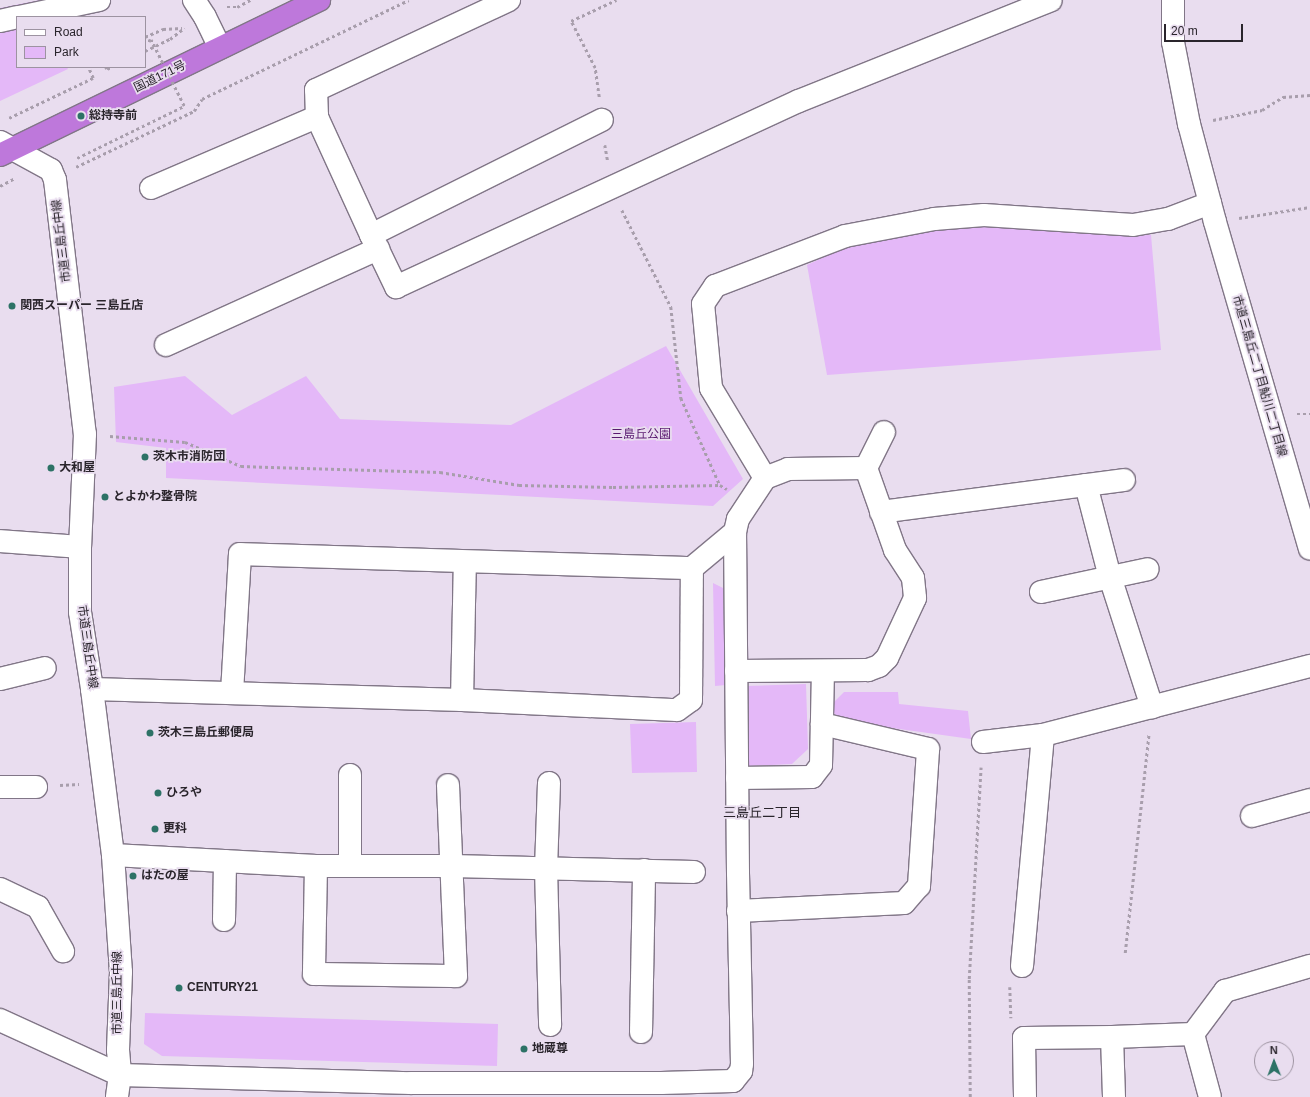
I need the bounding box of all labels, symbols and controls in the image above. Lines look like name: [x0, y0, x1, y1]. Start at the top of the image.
legend: [16, 16, 146, 68]
scale bar: [1166, 16, 1245, 42]
text: 20 m: [1171, 24, 1198, 38]
text: Road: [54, 25, 83, 39]
text: Park: [54, 45, 79, 59]
street label: 国道171号: [132, 58, 188, 96]
place label: 総持寺前: [89, 109, 137, 123]
marker: 総持寺前: [76, 111, 86, 121]
street label: 市道三島丘中線: [50, 198, 74, 284]
street label: 市道三島丘二丁目鮎川二丁目線: [1229, 293, 1289, 459]
place label: 関西スーパー 三島丘店: [20, 299, 143, 313]
marker: 関西スーパー 三島丘店: [7, 301, 17, 311]
park label: 三島丘公園: [611, 428, 671, 442]
place label: 茨木市消防団: [153, 450, 225, 464]
marker: 茨木市消防団: [140, 452, 150, 462]
place label: 大和屋: [59, 461, 95, 475]
marker: 大和屋: [46, 463, 56, 473]
place label: とよかわ整骨院: [113, 490, 197, 504]
marker: とよかわ整骨院: [100, 492, 110, 502]
street label: 市道三島丘中線: [74, 604, 100, 690]
place label: 茨木三島丘郵便局: [158, 726, 254, 740]
marker: 茨木三島丘郵便局: [145, 728, 155, 738]
place label: ひろや: [166, 786, 202, 800]
marker: ひろや: [153, 788, 163, 798]
district label: 三島丘二丁目: [723, 805, 801, 821]
place label: 更科: [163, 822, 187, 836]
marker: 更科: [150, 824, 160, 834]
place label: はたの屋: [141, 869, 189, 883]
marker: はたの屋: [128, 871, 138, 881]
street label: 市道三島丘中線: [111, 951, 125, 1035]
place label: CENTURY21: [187, 981, 258, 995]
marker: CENTURY21: [174, 983, 184, 993]
north arrow: [1254, 1041, 1294, 1081]
place label: 地蔵尊: [532, 1042, 568, 1056]
marker: 地蔵尊: [519, 1044, 529, 1054]
text: N: [1270, 1044, 1278, 1056]

